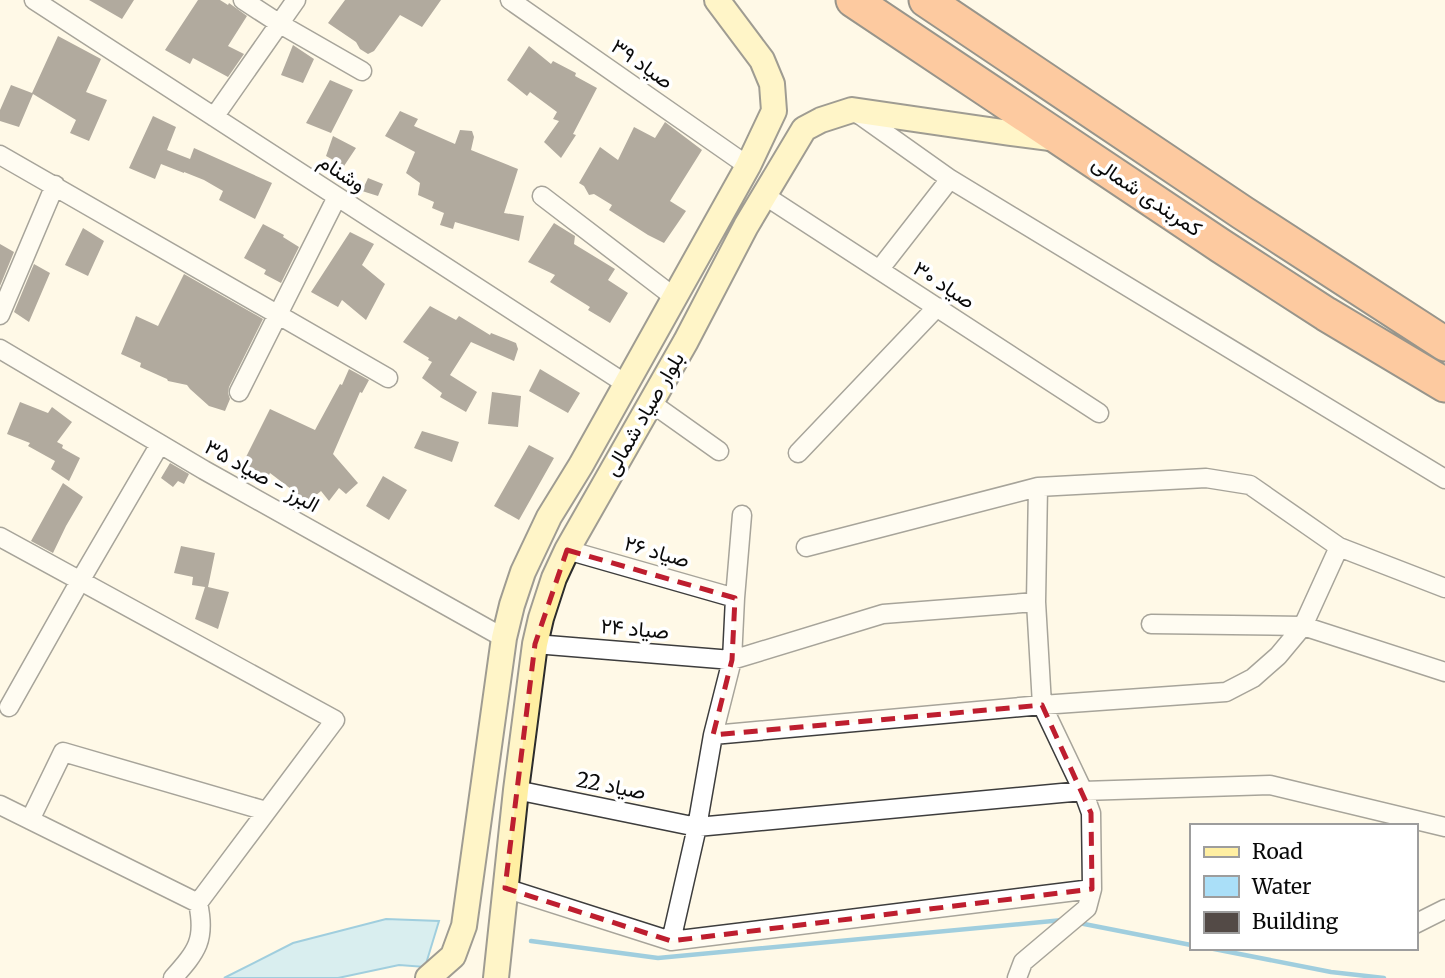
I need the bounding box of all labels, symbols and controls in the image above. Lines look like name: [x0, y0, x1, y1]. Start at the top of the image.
street label: صیاد ۳۹: [606, 33, 679, 95]
street label: وشنام: [313, 147, 371, 199]
street label: کمربندی شمالی: [1087, 149, 1207, 242]
street label: صیاد ۳۰: [908, 255, 980, 315]
street label: بلوار صیاد شمالی: [597, 347, 690, 481]
street label: البرز - صیاد ۳۵: [200, 433, 324, 518]
street label: صیاد ۲۶: [621, 529, 693, 574]
street label: صیاد ۲۴: [600, 612, 670, 645]
street label: صیاد 22: [574, 766, 648, 805]
legend: [1190, 824, 1417, 950]
text: Road: [1252, 838, 1303, 865]
text: Water: [1251, 873, 1311, 900]
text: Building: [1252, 908, 1339, 935]

